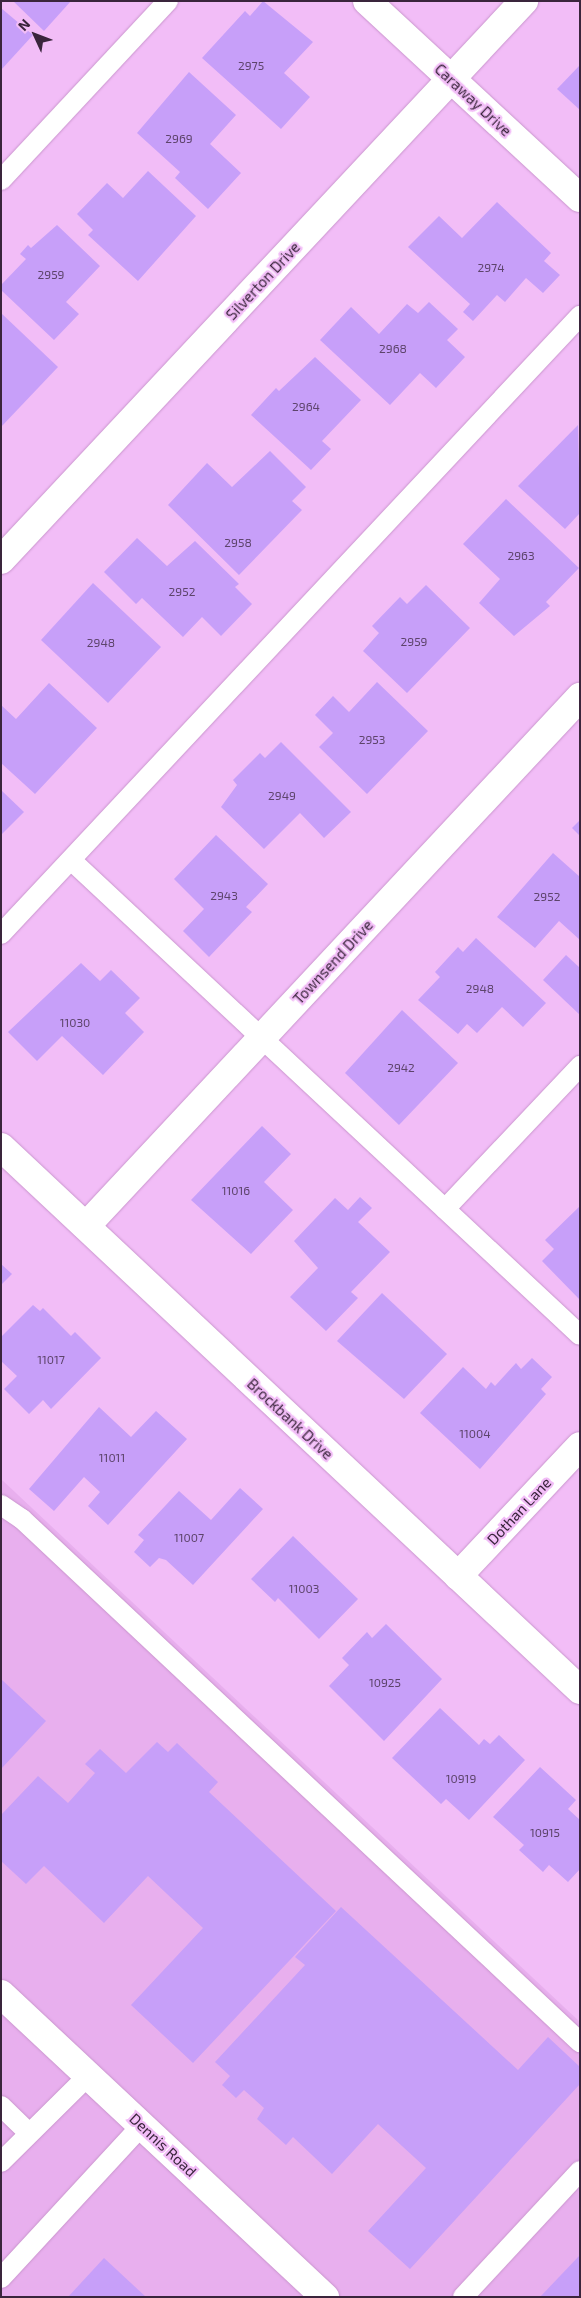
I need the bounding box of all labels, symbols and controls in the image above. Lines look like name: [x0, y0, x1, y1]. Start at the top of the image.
north arrow: [10, 10, 60, 60]
text: N: [14, 15, 33, 34]
house number: 2975: [238, 59, 264, 73]
street label: Caraway Drive: [431, 60, 515, 140]
house number: 2969: [165, 132, 193, 146]
street label: Silverton Drive: [222, 238, 304, 324]
house number: 2974: [477, 261, 505, 275]
house number: 2959: [38, 268, 64, 282]
house number: 2968: [379, 342, 407, 356]
house number: 2964: [292, 400, 320, 414]
house number: 2958: [224, 536, 252, 550]
house number: 2963: [507, 549, 535, 563]
house number: 2952: [169, 585, 195, 599]
house number: 2959: [401, 635, 427, 649]
house number: 2948: [87, 636, 115, 650]
house number: 2953: [359, 733, 385, 747]
house number: 2949: [268, 789, 296, 803]
house number: 2943: [210, 889, 238, 903]
house number: 2952: [534, 890, 560, 904]
street label: Townsend Drive: [289, 916, 377, 1008]
house number: 2948: [466, 982, 494, 996]
house number: 11030: [60, 1016, 90, 1030]
house number: 2942: [387, 1061, 415, 1075]
house number: 11016: [222, 1184, 250, 1198]
house number: 11017: [37, 1353, 65, 1367]
street label: Brockbank Drive: [243, 1375, 337, 1463]
house number: 11004: [459, 1427, 491, 1441]
house number: 11011: [99, 1451, 125, 1465]
street label: Dothan Lane: [483, 1473, 555, 1549]
house number: 11007: [174, 1531, 204, 1545]
house number: 11003: [289, 1582, 319, 1596]
house number: 10925: [369, 1676, 401, 1690]
house number: 10919: [446, 1772, 476, 1786]
house number: 10915: [530, 1826, 560, 1840]
street label: Dennis Road: [126, 2110, 200, 2180]

